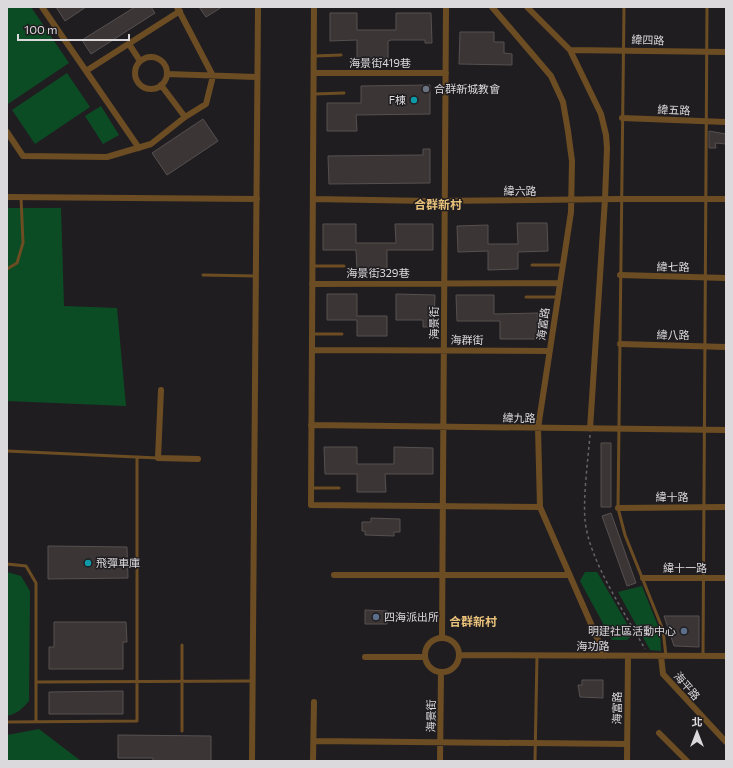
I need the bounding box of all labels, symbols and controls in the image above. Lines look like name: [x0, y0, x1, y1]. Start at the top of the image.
scale bar: [18, 16, 129, 42]
text: 100 m: [24, 22, 58, 36]
street label: 緯四路: [631, 32, 665, 47]
street label: 海景街419巷: [349, 56, 411, 69]
place label: 合群新城教會: [434, 82, 500, 95]
marker: 合群新城教會: [421, 84, 431, 94]
place label: F棟: [389, 93, 406, 106]
marker: F棟: [409, 95, 419, 105]
street label: 緯五路: [657, 102, 691, 117]
street label: 緯六路: [504, 184, 537, 197]
district label: 合群新村: [414, 197, 462, 211]
street label: 緯七路: [656, 260, 690, 273]
street label: 海景街329巷: [347, 266, 410, 279]
street label: 海景街: [427, 307, 440, 340]
street label: 海富路: [534, 307, 551, 341]
street label: 緯八路: [656, 328, 690, 341]
street label: 海群街: [450, 333, 484, 346]
street label: 緯九路: [502, 411, 536, 424]
street label: 緯十路: [656, 490, 689, 503]
place label: 飛彈車庫: [96, 556, 140, 569]
marker: 飛彈車庫: [83, 558, 93, 568]
street label: 緯十一路: [663, 561, 707, 574]
place label: 四海派出所: [384, 610, 439, 623]
marker: 四海派出所: [371, 612, 381, 622]
district label: 合群新村: [449, 614, 497, 628]
place label: 明建社區活動中心: [588, 624, 676, 637]
marker: 明建社區活動中心: [679, 626, 689, 636]
street label: 海功路: [577, 639, 610, 652]
street label: 海平路: [672, 669, 703, 702]
street label: 海富路: [610, 691, 623, 725]
street label: 海景街: [424, 699, 437, 733]
north arrow: [677, 712, 717, 752]
text: 北: [692, 715, 703, 728]

